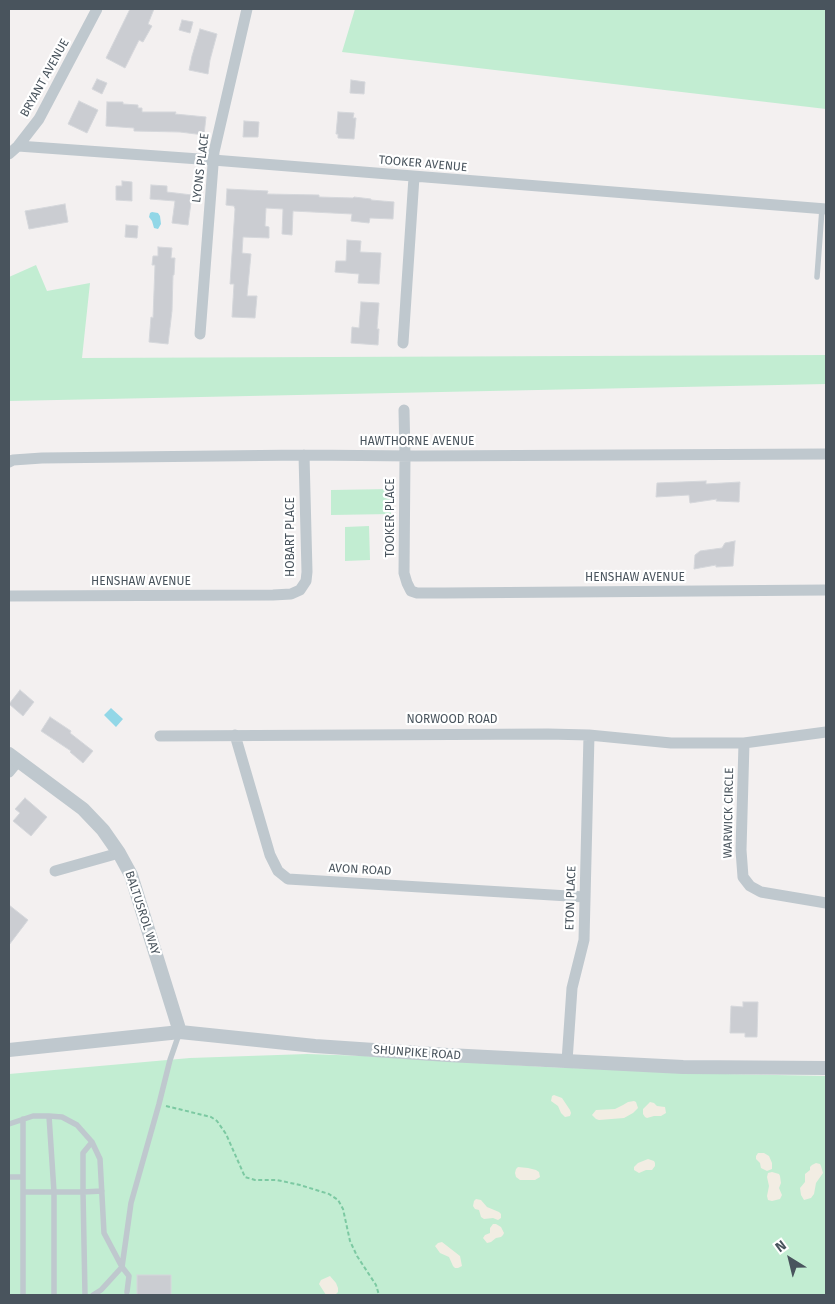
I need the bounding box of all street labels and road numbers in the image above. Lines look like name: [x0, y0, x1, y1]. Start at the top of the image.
street label: BRYANT AVENUE: [18, 36, 72, 120]
street label: LYONS PLACE: [190, 132, 212, 204]
street label: TOOKER AVENUE: [378, 153, 468, 175]
street label: HAWTHORNE AVENUE: [359, 435, 475, 449]
street label: TOOKER PLACE: [384, 478, 398, 558]
street label: HOBART PLACE: [284, 497, 298, 577]
street label: HENSHAW AVENUE: [585, 571, 685, 585]
street label: HENSHAW AVENUE: [91, 575, 191, 589]
street label: NORWOOD ROAD: [406, 713, 498, 727]
street label: WARWICK CIRCLE: [721, 767, 737, 859]
street label: AVON ROAD: [328, 861, 392, 879]
street label: ETON PLACE: [563, 865, 579, 931]
street label: BALTUSROL WAY: [122, 869, 162, 957]
street label: SHUNPIKE ROAD: [373, 1043, 461, 1063]

